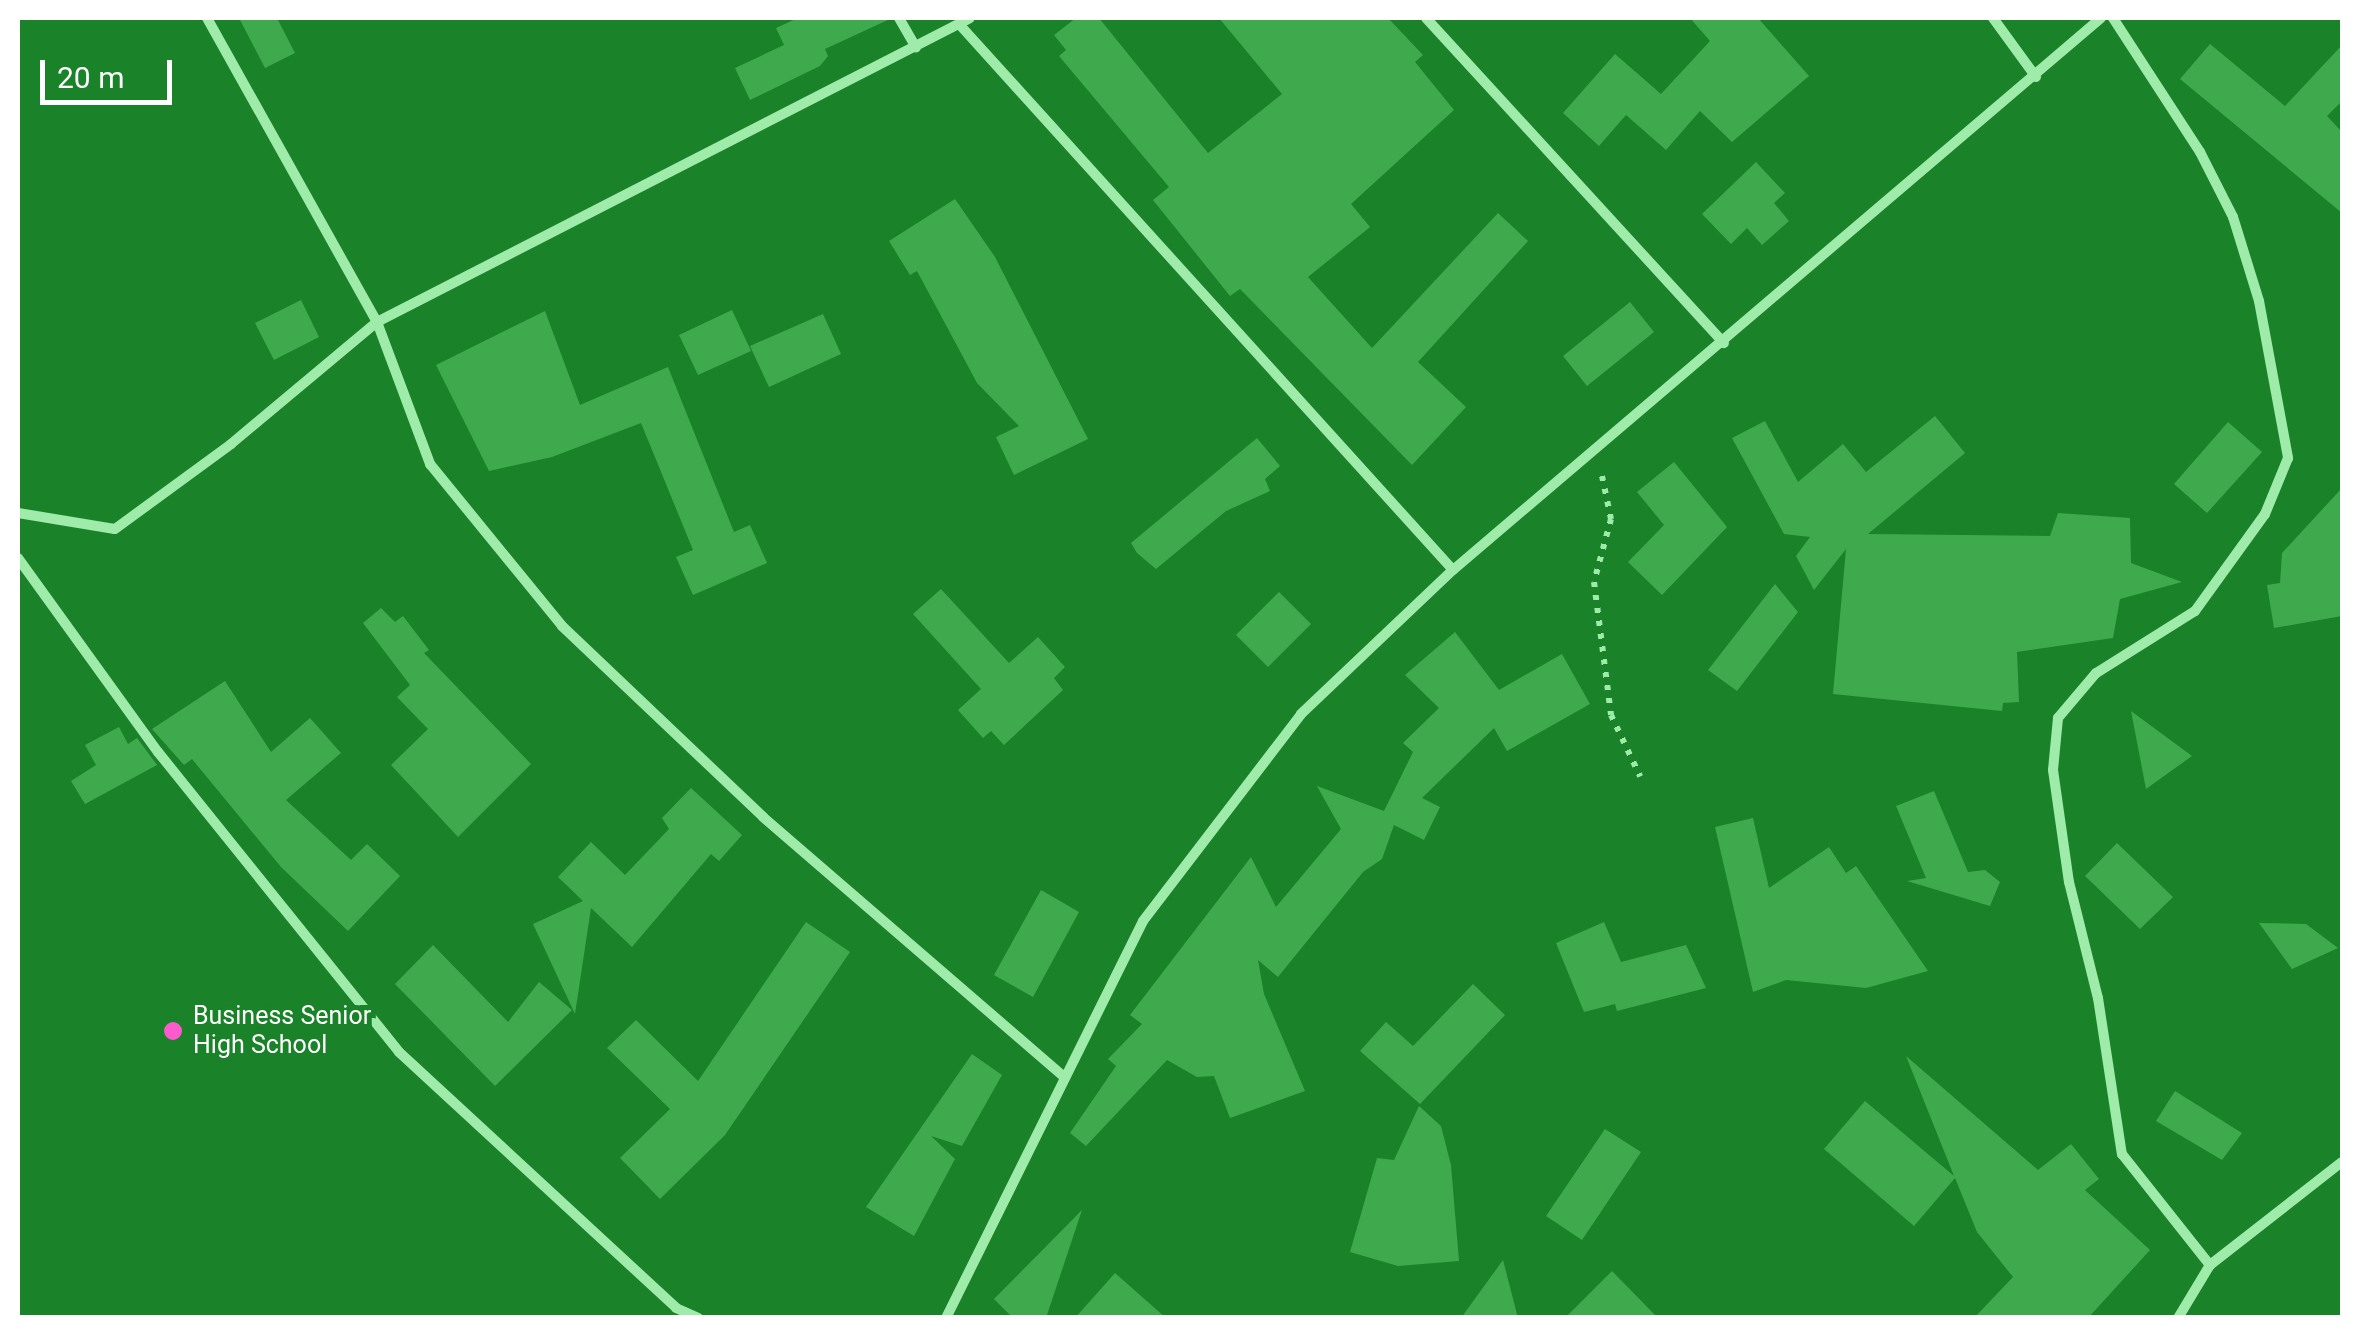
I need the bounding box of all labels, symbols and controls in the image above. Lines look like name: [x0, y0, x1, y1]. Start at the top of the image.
scale bar: [45, 40, 178, 102]
text: 20 m: [57, 60, 124, 95]
place label: Business Senior High School: [193, 1002, 371, 1061]
marker: Business Senior High School: [162, 1020, 184, 1042]

